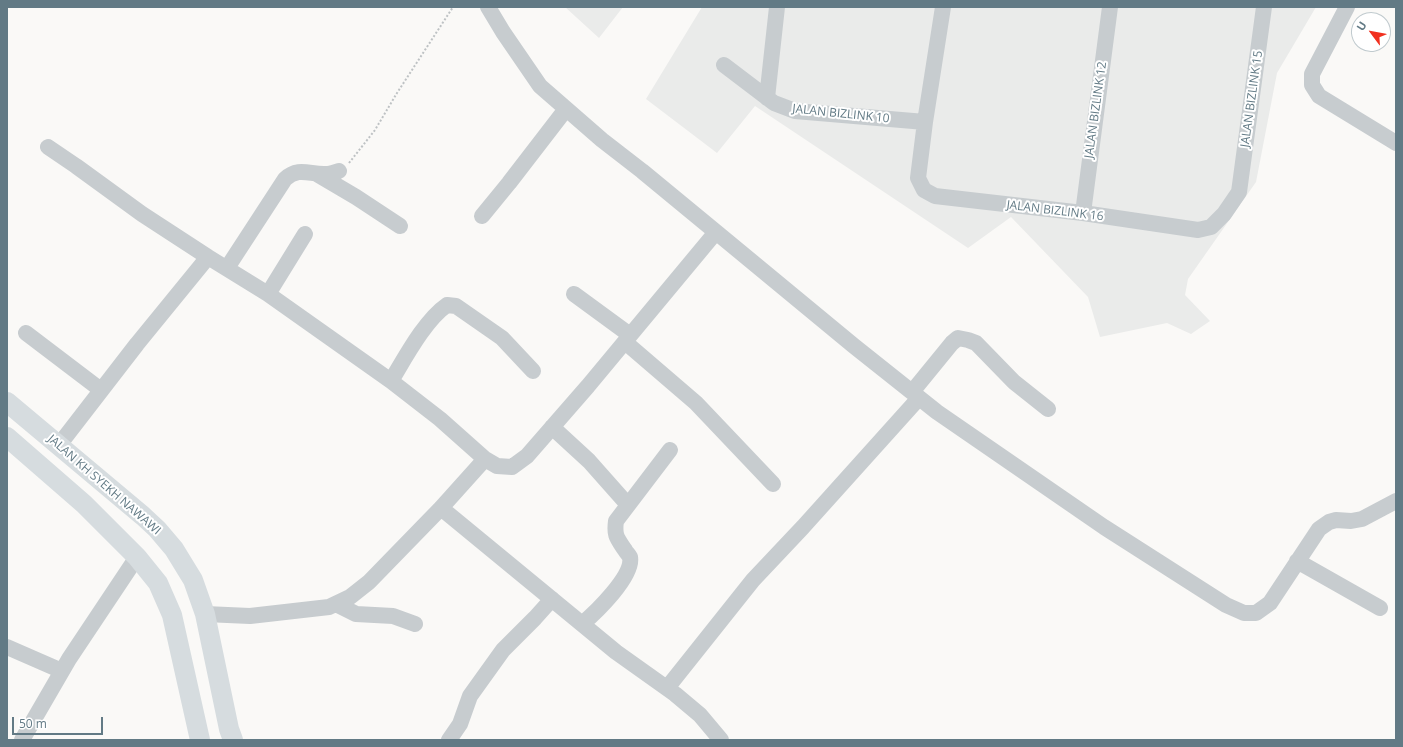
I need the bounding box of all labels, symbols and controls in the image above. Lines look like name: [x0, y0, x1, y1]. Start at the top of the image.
north arrow: [1351, 12, 1391, 52]
text: U: [1353, 18, 1370, 33]
street label: JALAN BIZLINK 15: [1238, 50, 1266, 148]
street label: JALAN BIZLINK 12: [1082, 61, 1110, 159]
street label: JALAN BIZLINK 10: [792, 102, 890, 126]
street label: JALAN BIZLINK 16: [1006, 198, 1104, 224]
street label: JALAN KH SYEKH NAWAWI: [45, 432, 163, 538]
scale bar: [14, 709, 105, 735]
text: 50 m: [19, 715, 47, 732]

